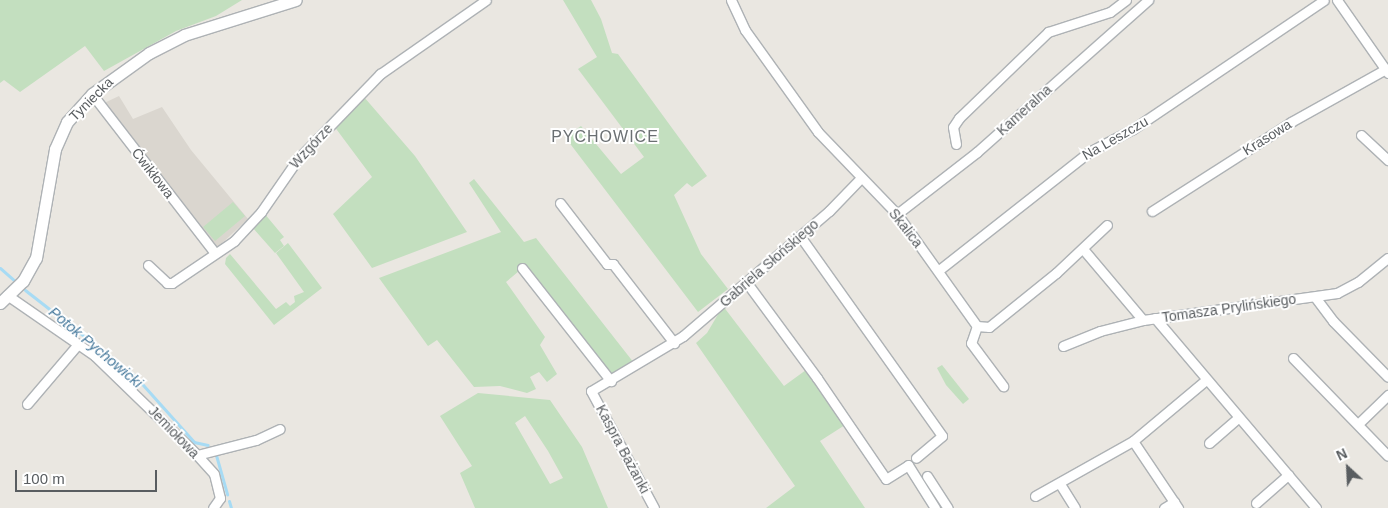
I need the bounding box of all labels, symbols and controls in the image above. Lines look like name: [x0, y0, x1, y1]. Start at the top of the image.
street label: Tyniecka: [66, 74, 116, 124]
street label: Kameralna: [993, 81, 1055, 139]
street label: Na Leszczu: [1079, 112, 1151, 164]
street label: Krasowa: [1239, 115, 1295, 159]
street label: Wzgórze: [286, 120, 336, 172]
district label: PYCHOWICE: [550, 127, 660, 147]
street label: Ćwikłowa: [128, 145, 178, 201]
street label: Skalica: [885, 205, 927, 251]
street label: Gabriela Słońskiego: [716, 216, 822, 310]
street label: Tomasza Prylińskiego: [1161, 290, 1297, 326]
water label: Potok Pychowicki: [46, 303, 146, 391]
street label: Jemiołowa: [145, 402, 203, 462]
street label: Kaspra Bażanki: [593, 402, 653, 496]
north arrow: [1323, 443, 1373, 493]
text: N: [1334, 445, 1350, 464]
scale bar: [18, 460, 160, 492]
text: 100 m: [23, 470, 65, 487]

